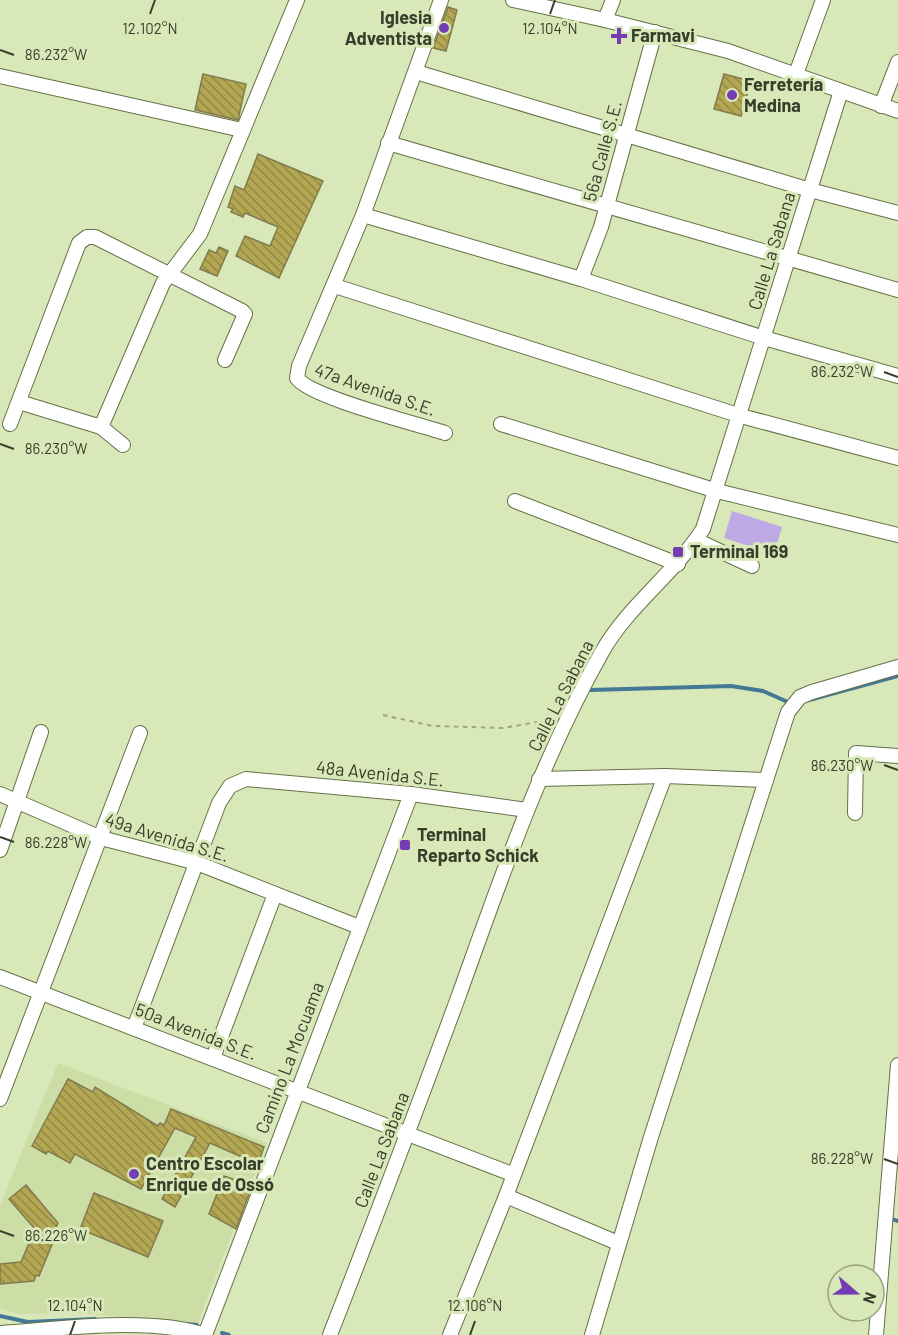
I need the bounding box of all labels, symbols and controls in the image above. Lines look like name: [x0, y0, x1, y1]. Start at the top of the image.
place label: Iglesia Adventista: [345, 6, 432, 49]
text: 12.102°N: [122, 19, 178, 37]
text: 12.104°N: [522, 19, 578, 37]
marker: Iglesia Adventista: [437, 21, 451, 35]
place label: Farmavi: [631, 24, 695, 46]
marker: Farmavi: [612, 29, 626, 43]
text: 86.232°W: [25, 45, 87, 63]
place label: Ferretería Medina: [744, 73, 823, 116]
marker: Ferretería Medina: [725, 88, 739, 102]
street label: 56a Calle S.E.: [578, 98, 626, 204]
street label: Calle La Sabana: [743, 189, 799, 312]
street label: 47a Avenida S.E.: [312, 358, 439, 420]
text: 86.232°W: [811, 362, 873, 380]
text: 86.230°W: [25, 439, 87, 457]
place label: Terminal 169: [690, 540, 788, 562]
marker: Terminal 169: [671, 545, 685, 559]
street label: Calle La Sabana: [523, 636, 598, 755]
street label: 48a Avenida S.E.: [315, 755, 445, 791]
text: 86.230°W: [811, 756, 873, 774]
street label: 49a Avenida S.E.: [103, 808, 232, 866]
place label: Terminal Reparto Schick: [417, 823, 539, 866]
text: 86.228°W: [25, 833, 87, 851]
marker: Terminal Reparto Schick: [398, 838, 412, 852]
street label: Camino La Mocuama: [250, 979, 328, 1136]
street label: 50a Avenida S.E.: [132, 998, 260, 1064]
street label: Calle La Sabana: [349, 1089, 413, 1211]
text: 86.228°W: [811, 1149, 873, 1167]
place label: Centro Escolar Enrique de Ossó: [146, 1152, 274, 1195]
marker: Centro Escolar Enrique de Ossó: [127, 1167, 141, 1181]
text: 86.226°W: [25, 1226, 87, 1244]
north arrow: [826, 1263, 886, 1323]
text: N: [860, 1290, 881, 1307]
text: 12.104°N: [47, 1296, 103, 1314]
text: 12.106°N: [448, 1296, 502, 1314]

